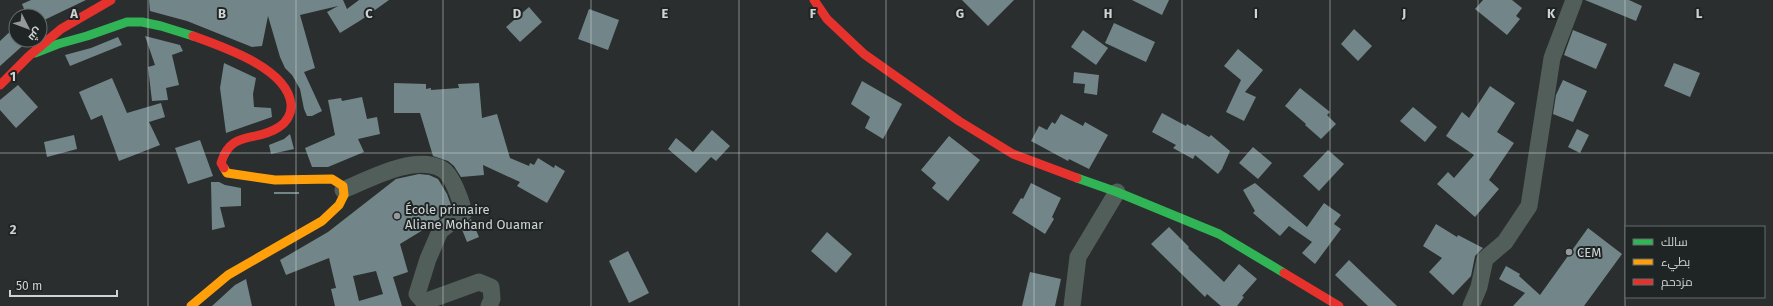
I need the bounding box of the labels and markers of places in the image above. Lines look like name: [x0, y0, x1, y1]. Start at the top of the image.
place label: École primaire Aliane Mohand Ouamar: [405, 202, 543, 232]
marker: École primaire Aliane Mohand Ouamar: [392, 211, 402, 221]
place label: CEM: [1577, 245, 1601, 260]
marker: CEM: [1564, 247, 1574, 257]

